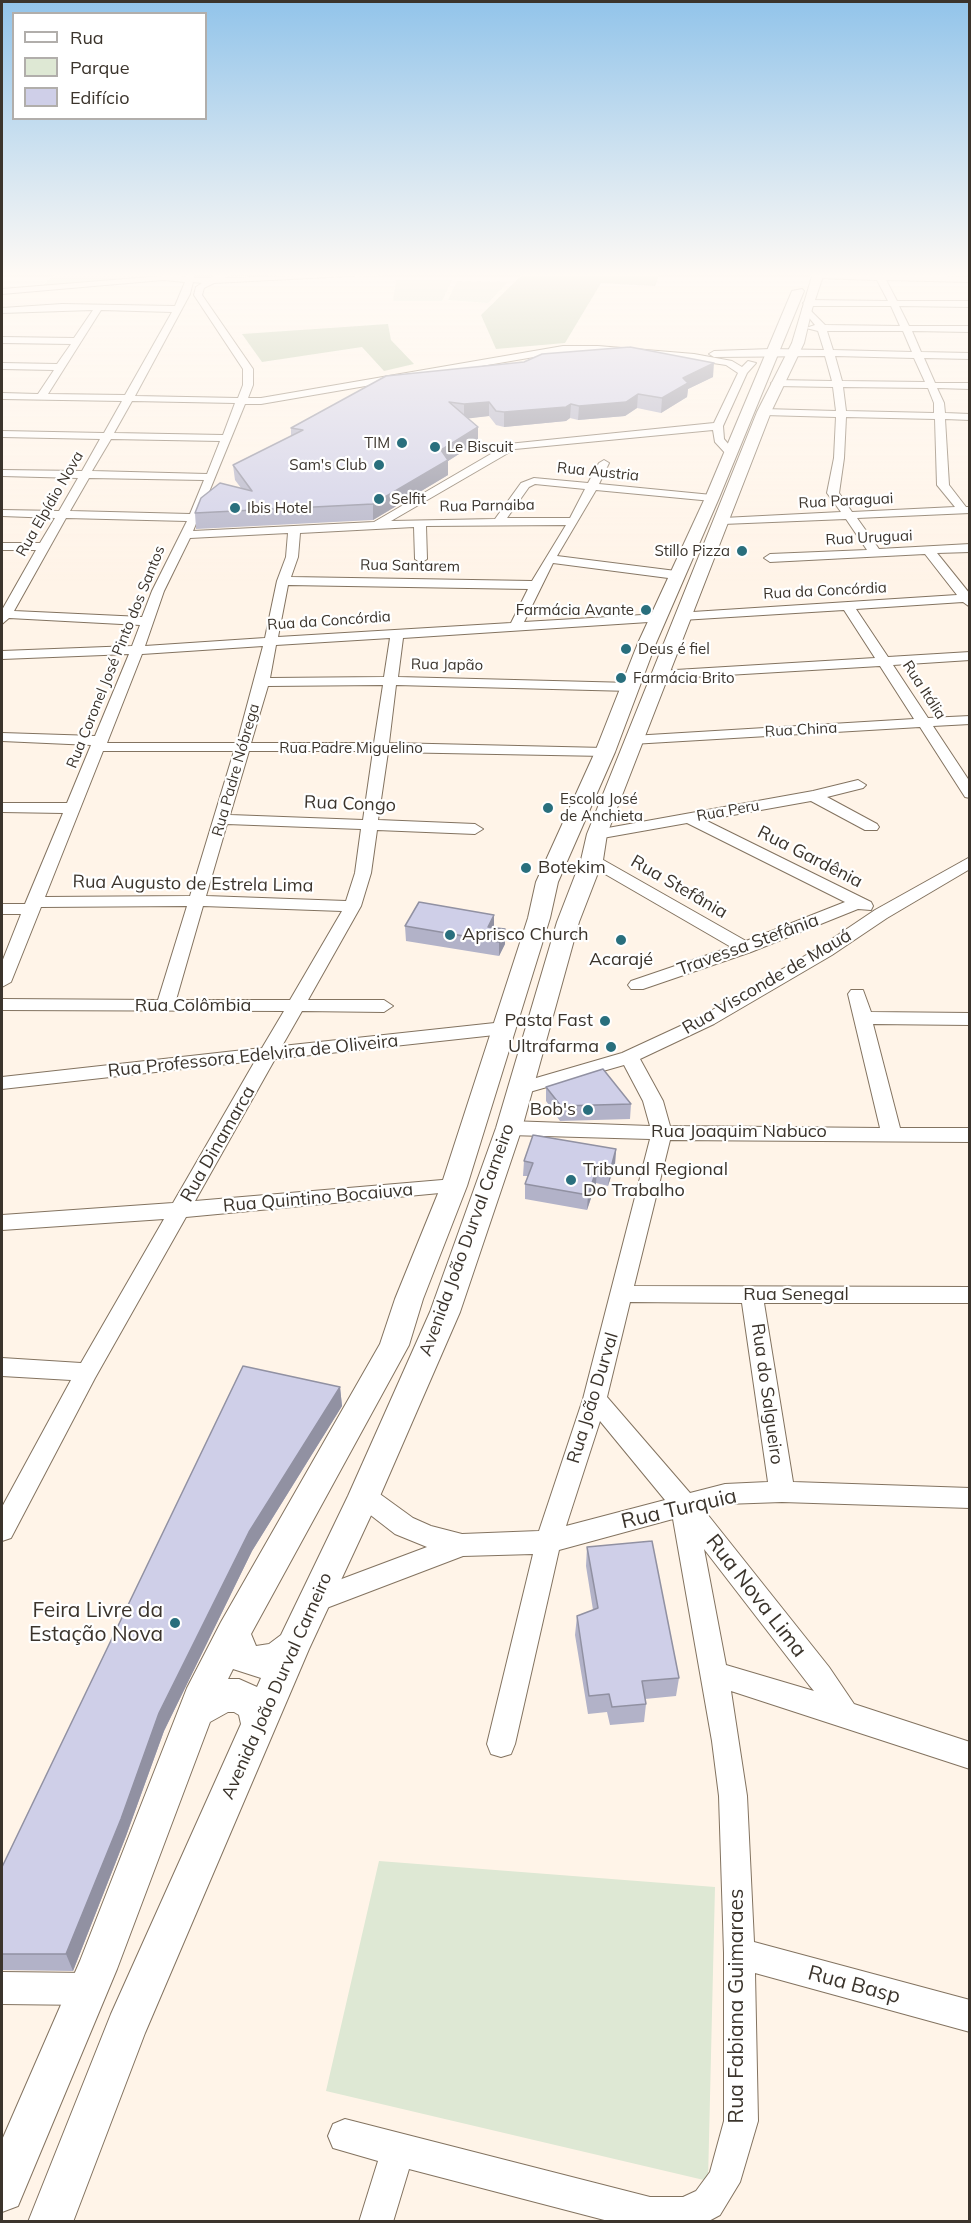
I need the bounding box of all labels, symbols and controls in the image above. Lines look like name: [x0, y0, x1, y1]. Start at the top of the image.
legend: [12, 12, 207, 120]
text: Rua: [70, 26, 104, 49]
text: Parque: [70, 56, 129, 79]
text: Edifício: [70, 86, 129, 109]
place label: TIM: [364, 434, 390, 452]
marker: TIM: [395, 436, 409, 450]
place label: Le Biscuit: [447, 438, 513, 456]
marker: Le Biscuit: [428, 440, 442, 454]
street label: Rua Elpídio Nova: [13, 448, 87, 560]
place label: Sam's Club: [289, 456, 367, 474]
marker: Sam's Club: [372, 458, 386, 472]
street label: Rua Austria: [556, 459, 640, 485]
place label: Selfit: [391, 490, 426, 508]
street label: Rua Paraguai: [798, 490, 894, 512]
marker: Selfit: [372, 492, 386, 506]
street label: Rua Parnaiba: [439, 496, 535, 516]
place label: Ibis Hotel: [247, 499, 312, 517]
marker: Ibis Hotel: [228, 501, 242, 515]
street label: Rua Uruguai: [825, 527, 913, 549]
place label: Stillo Pizza: [654, 542, 730, 560]
street label: Rua Coronel José Pinto dos Santos: [63, 543, 169, 771]
marker: Stillo Pizza: [735, 544, 749, 558]
street label: Rua Santarem: [360, 556, 460, 576]
street label: Rua da Concórdia: [763, 579, 887, 603]
place label: Farmácia Avante: [516, 601, 634, 619]
marker: Farmácia Avante: [639, 603, 653, 617]
street label: Rua da Concórdia: [267, 608, 391, 634]
place label: Deus é fiel: [638, 640, 710, 658]
marker: Deus é fiel: [619, 642, 633, 656]
street label: Rua Japão: [411, 655, 483, 675]
street label: Rua Itália: [898, 657, 950, 723]
place label: Farmácia Brito: [633, 669, 735, 687]
marker: Farmácia Brito: [614, 671, 628, 685]
street label: Rua Padre Nóbrega: [208, 702, 264, 838]
street label: Rua China: [764, 719, 838, 741]
street label: Rua Padre Miguelino: [279, 739, 423, 757]
place label: Escola José de Anchieta: [560, 790, 643, 825]
street label: Rua Congo: [304, 792, 396, 816]
street label: Rua Peru: [695, 797, 761, 825]
marker: Escola José de Anchieta: [541, 801, 555, 815]
street label: Rua Gardênia: [754, 821, 866, 893]
street label: Rua Stefânia: [627, 851, 731, 923]
place label: Botekim: [538, 857, 606, 879]
marker: Botekim: [519, 861, 533, 875]
street label: Rua Augusto de Estrela Lima: [72, 871, 314, 897]
street label: Travessa Stefânia: [674, 909, 822, 981]
place label: Aprisco Church: [462, 924, 589, 946]
street label: Rua Visconde de Mauá: [679, 925, 855, 1039]
marker: Aprisco Church: [443, 928, 457, 942]
marker: Acarajé: [614, 933, 628, 947]
place label: Acarajé: [589, 949, 653, 971]
street label: Rua Colômbia: [135, 995, 251, 1017]
place label: Pasta Fast: [505, 1010, 593, 1032]
marker: Pasta Fast: [598, 1014, 612, 1028]
street label: Rua Professora Edelvira de Oliveira: [107, 1030, 399, 1082]
place label: Ultrafarma: [508, 1036, 599, 1058]
marker: Ultrafarma: [604, 1040, 618, 1054]
street label: Rua Dinamarca: [176, 1082, 260, 1206]
place label: Bob's: [530, 1099, 576, 1121]
marker: Bob's: [581, 1103, 595, 1117]
street label: Avenida João Durval Carneiro: [415, 1121, 519, 1359]
street label: Rua Joaquim Nabuco: [651, 1121, 827, 1143]
place label: Tribunal Regional Do Trabalho: [583, 1159, 728, 1202]
marker: Tribunal Regional Do Trabalho: [564, 1173, 578, 1187]
street label: Rua Quintino Bocaiuva: [222, 1179, 414, 1217]
street label: Rua Senegal: [743, 1284, 849, 1306]
street label: Rua do Salgueiro: [746, 1322, 788, 1466]
street label: Rua João Durval: [563, 1330, 623, 1466]
street label: Rua Turquia: [619, 1483, 739, 1535]
street label: Rua Nova Lima: [700, 1530, 812, 1662]
street label: Avenida João Durval Carneiro: [217, 1569, 337, 1803]
place label: Feira Livre da Estação Nova: [29, 1598, 163, 1648]
marker: Feira Livre da Estação Nova: [168, 1616, 182, 1630]
street label: Rua Fabiana Guimaraes: [724, 1889, 750, 2123]
street label: Rua Basp: [805, 1961, 903, 2009]

